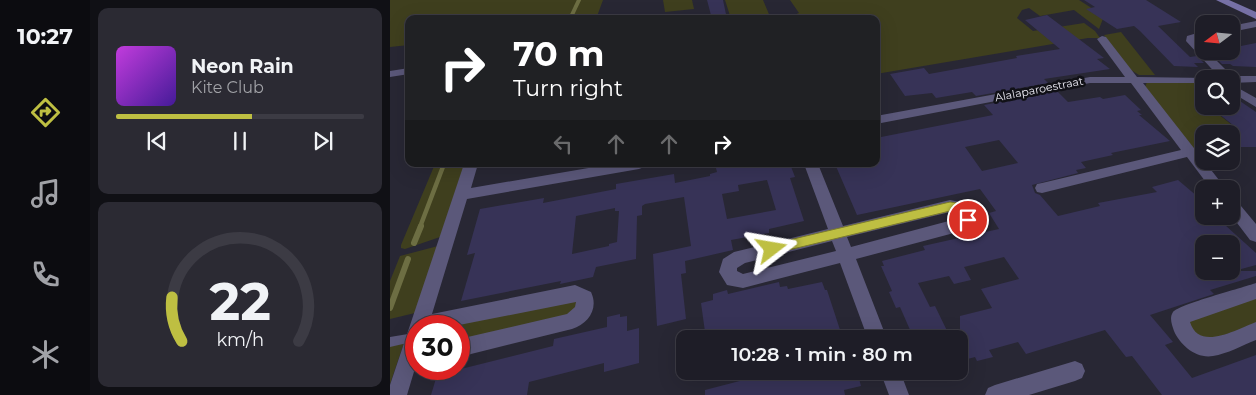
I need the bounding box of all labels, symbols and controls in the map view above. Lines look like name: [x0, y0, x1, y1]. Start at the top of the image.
north arrow: [1195, 15, 1240, 60]
map controls: [1195, 15, 1240, 280]
text: 10:27: [17, 23, 73, 50]
text: 70 m: [513, 32, 604, 75]
icon: right: [430, 35, 495, 100]
text: Neon Rain: [191, 55, 294, 78]
button: search: [1195, 70, 1240, 115]
street label: Alalaparoestraat: [994, 73, 1085, 104]
text: Turn right: [513, 75, 623, 102]
text: Kite Club: [191, 78, 264, 97]
icon: directions: [28, 95, 63, 130]
button: layers: [1195, 125, 1240, 170]
icon: previous: [143, 127, 171, 155]
icon: pause: [226, 127, 254, 155]
icon: next: [309, 127, 337, 155]
icon: left: [549, 130, 577, 158]
icon: ahead: [602, 130, 630, 158]
icon: ahead: [655, 130, 683, 158]
icon: right: [708, 130, 736, 158]
icon: music: [28, 176, 63, 211]
button: +: [1195, 180, 1240, 225]
pin: [947, 199, 989, 241]
icon: arrive: [954, 206, 982, 234]
position arrow: [745, 222, 797, 274]
button: −: [1195, 235, 1240, 280]
icon: phone: [28, 257, 63, 292]
text: 22: [209, 270, 271, 333]
speed limit sign: 30: [405, 315, 470, 380]
text: km/h: [216, 329, 264, 350]
icon: climate: [28, 337, 63, 372]
text: 10:28 · 1 min · 80 m: [731, 343, 913, 366]

